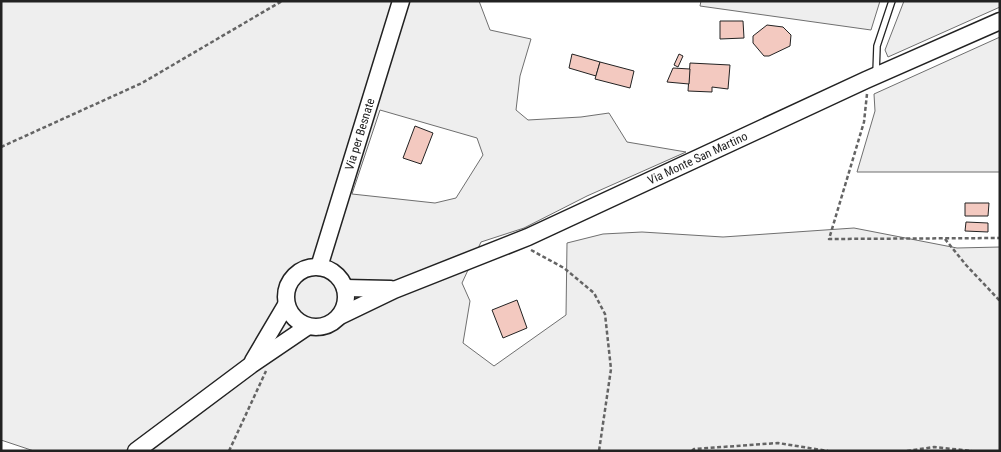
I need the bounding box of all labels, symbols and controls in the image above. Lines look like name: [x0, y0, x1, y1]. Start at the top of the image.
street label: Via per Besnate: [342, 96, 378, 172]
street label: Via Monte San Martino: [645, 129, 750, 187]

